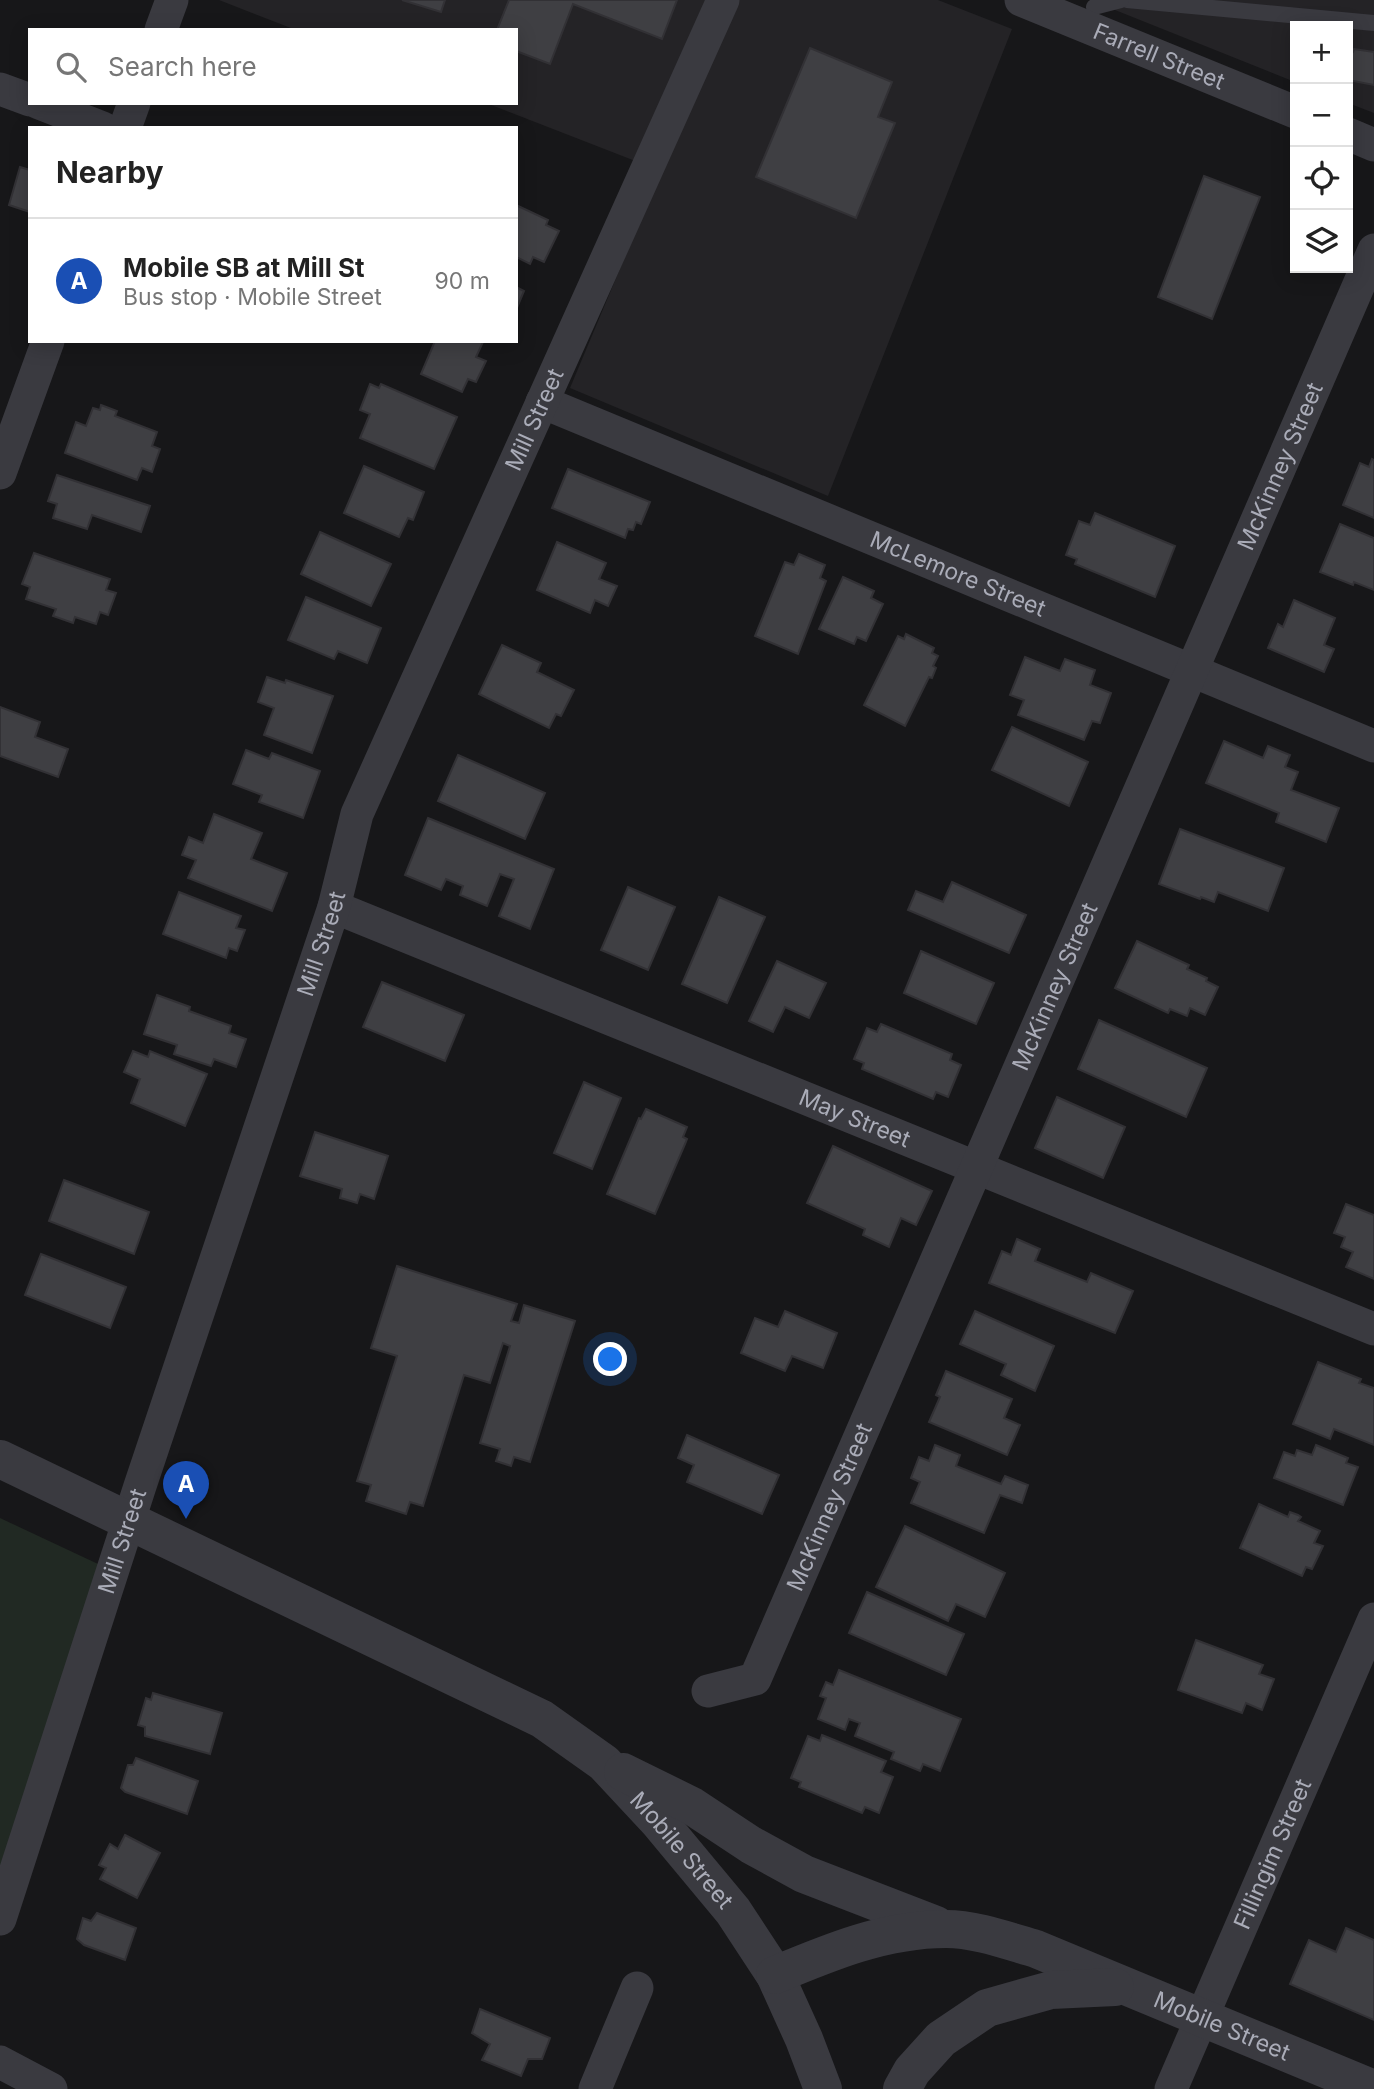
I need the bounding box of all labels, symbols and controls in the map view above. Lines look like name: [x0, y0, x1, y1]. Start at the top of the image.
street label: Farrell Street: [1089, 17, 1229, 96]
map controls: [1290, 21, 1353, 273]
button: +: [1290, 21, 1353, 84]
search box: [28, 28, 518, 105]
icon: search: [52, 48, 90, 86]
text: Search here: [108, 51, 257, 82]
button: −: [1290, 84, 1353, 147]
button: locate: [1290, 147, 1353, 210]
text: Nearby: [56, 154, 164, 190]
button: layers: [1290, 210, 1353, 273]
text: Mobile SB at Mill St: [123, 252, 365, 283]
text: A: [70, 267, 88, 295]
text: 90 m: [435, 267, 490, 295]
text: Bus stop · Mobile Street: [123, 283, 382, 311]
street label: Mill Street: [499, 364, 570, 475]
street label: McKinney Street: [1232, 378, 1329, 554]
street label: McLemore Street: [866, 525, 1050, 623]
street label: Mill Street: [291, 888, 351, 1000]
street label: McKinney Street: [1006, 898, 1104, 1075]
street label: May Street: [795, 1083, 915, 1154]
your location: [593, 1342, 627, 1376]
street label: McKinney Street: [781, 1418, 878, 1595]
pin: A: [163, 1461, 209, 1519]
street label: Mill Street: [92, 1485, 152, 1597]
street label: Fillingim Street: [1228, 1774, 1317, 1933]
street label: Mobile Street: [624, 1786, 739, 1915]
street label: Mobile Street: [1150, 1985, 1294, 2067]

